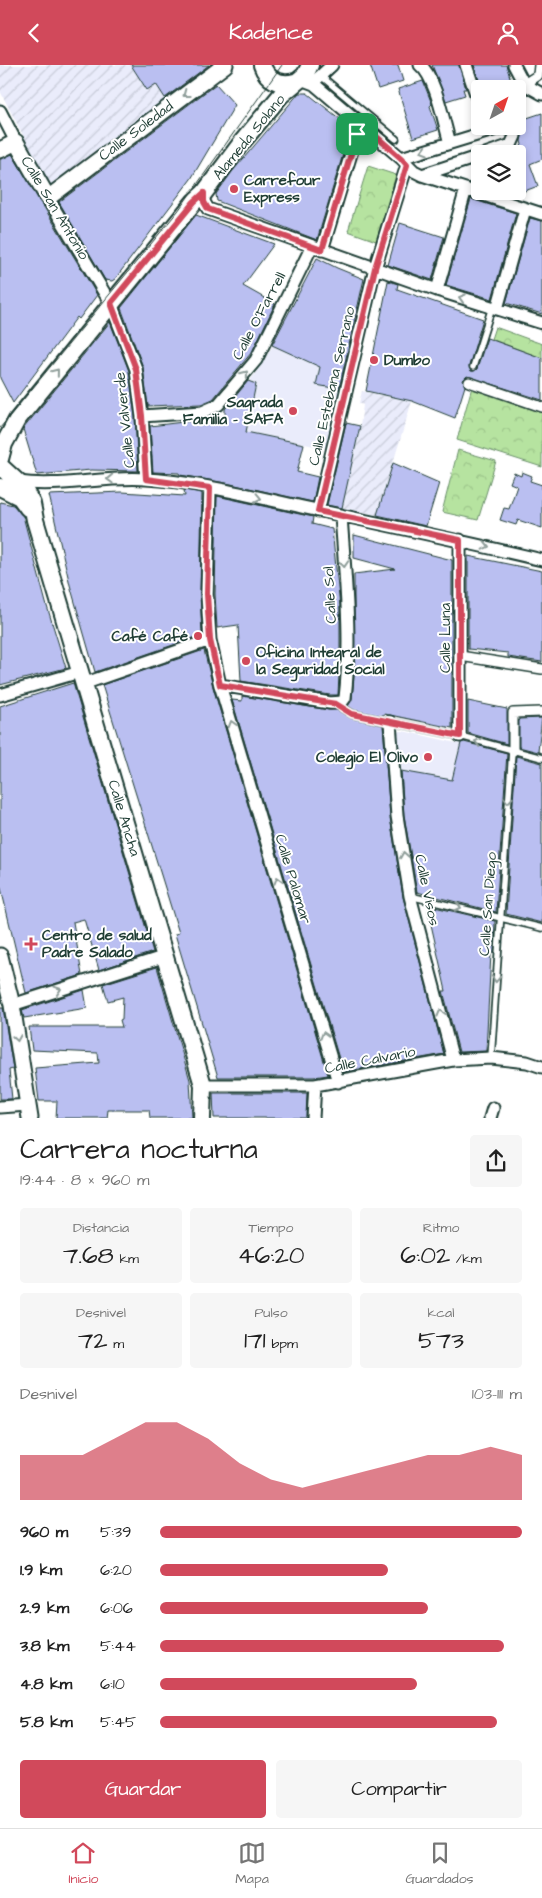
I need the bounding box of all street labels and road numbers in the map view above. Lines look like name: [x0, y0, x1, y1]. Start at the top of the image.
street label: Alameda Solano: [208, 89, 290, 184]
street label: Calle Soledad: [94, 96, 178, 166]
street label: Calle San Antonio: [16, 152, 95, 264]
street label: Calle O'Farrell: [227, 268, 291, 364]
street label: Calle Estebana Serrano: [303, 304, 361, 468]
street label: Calle Valverde: [110, 371, 140, 469]
street label: Calle Sol: [318, 566, 342, 624]
street label: Calle Luna: [435, 603, 456, 673]
street label: Calle Ancha: [102, 777, 146, 859]
street label: Calle Palomar: [269, 832, 317, 926]
street label: Calle San Diego: [474, 851, 503, 957]
street label: Calle Visos: [409, 852, 445, 928]
street label: Calle Calvario: [323, 1041, 418, 1079]

